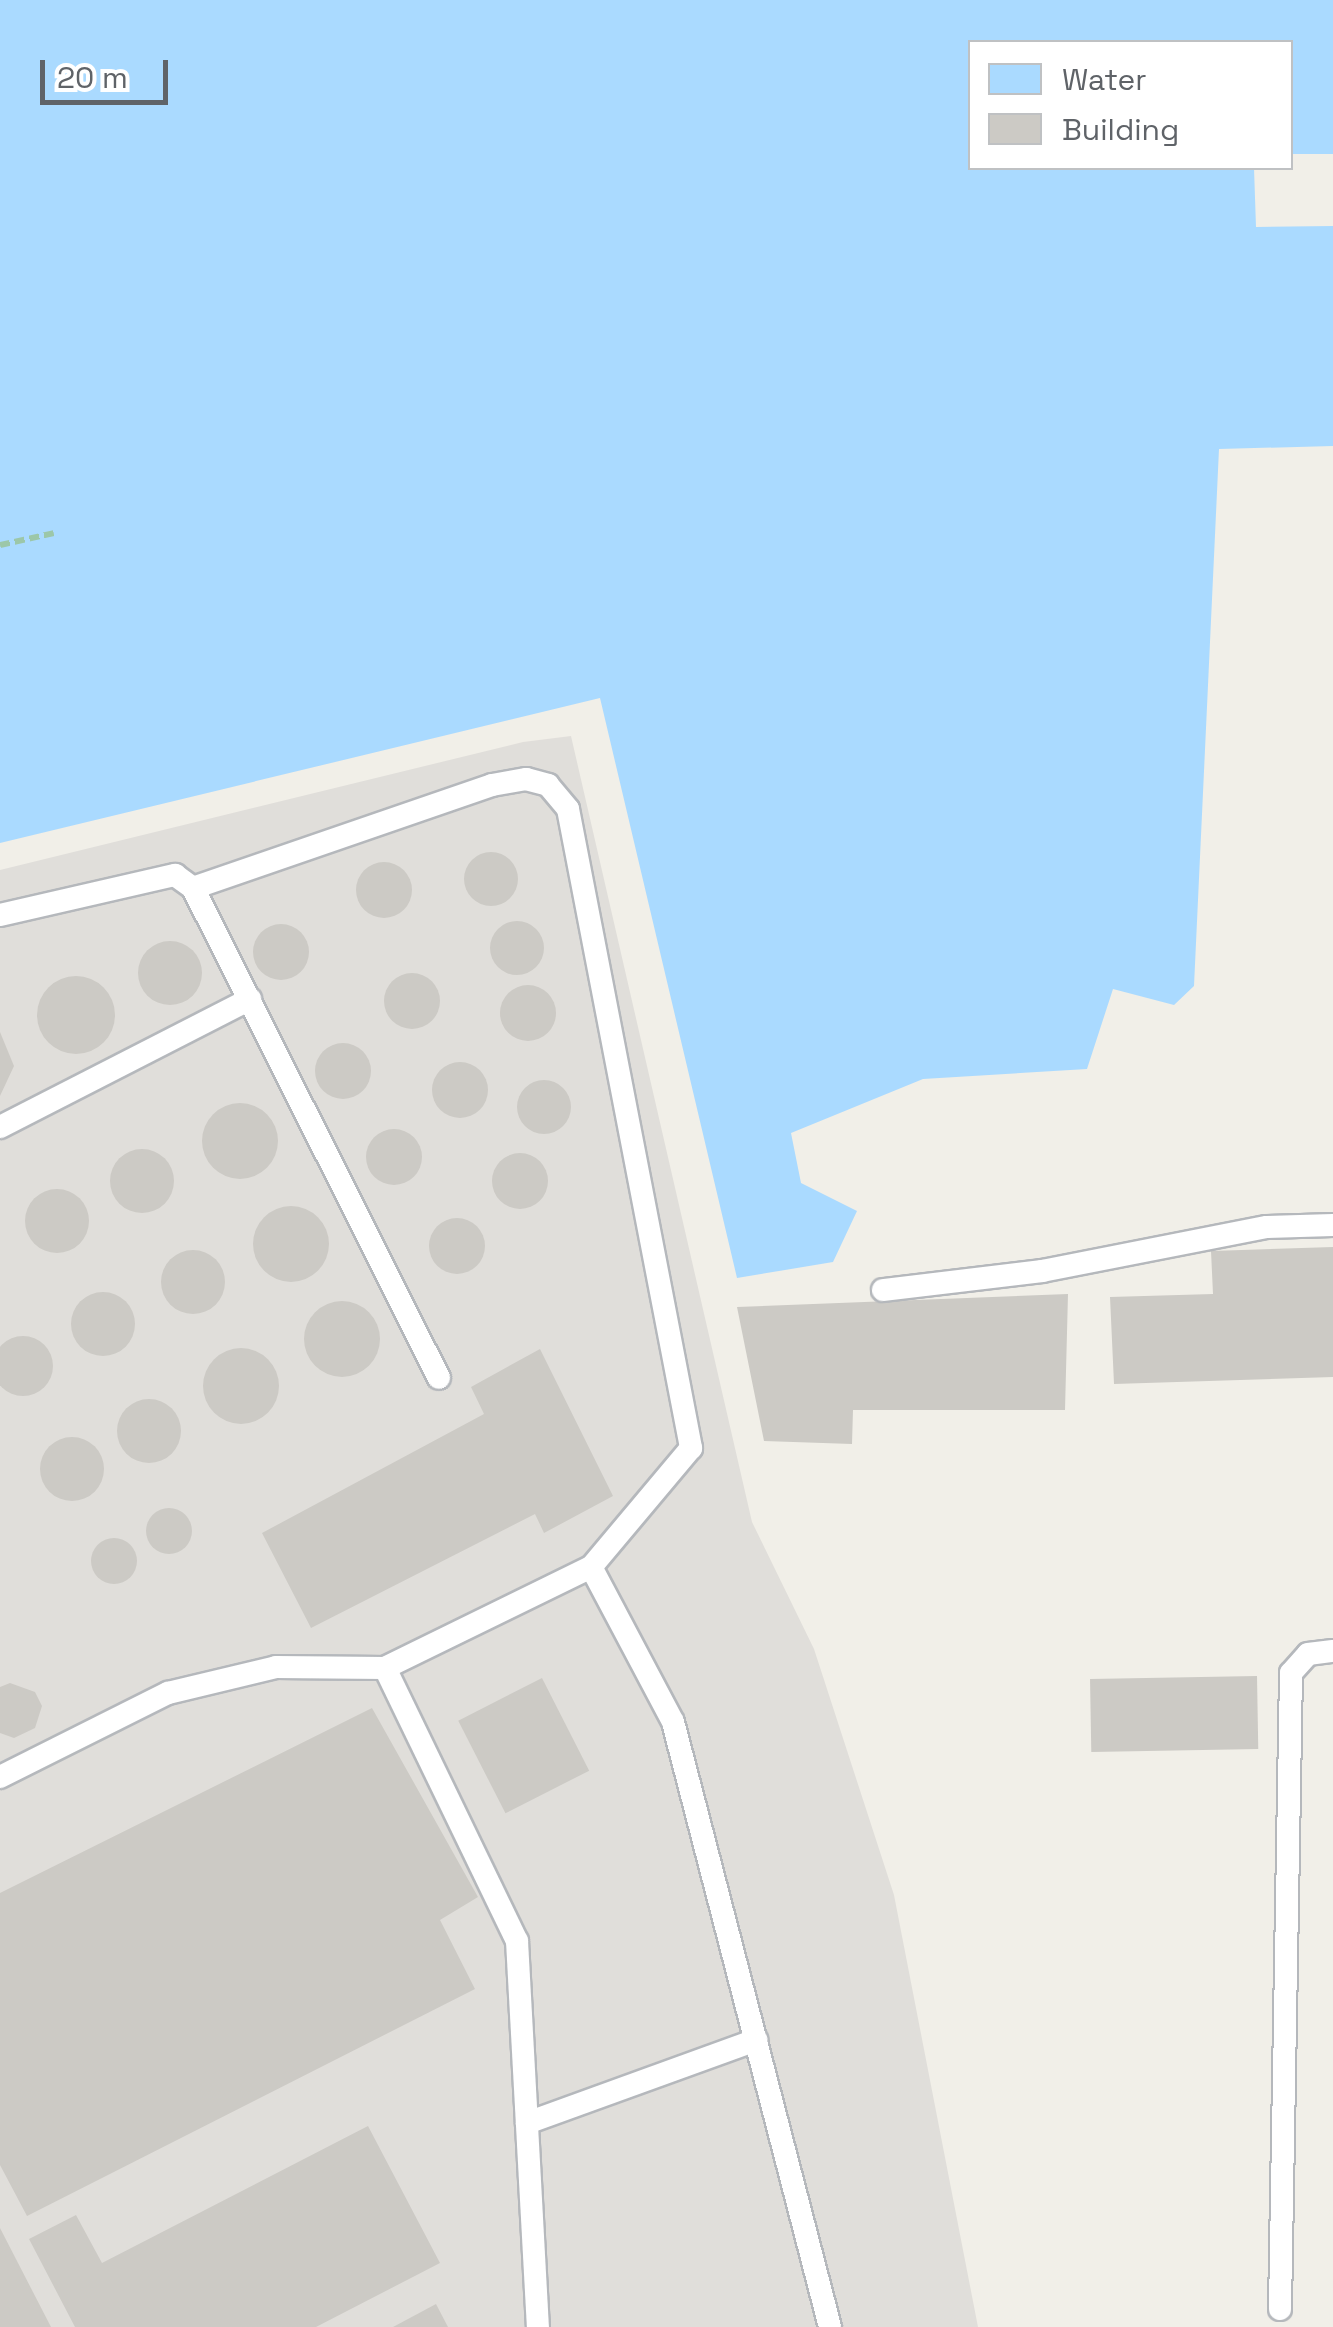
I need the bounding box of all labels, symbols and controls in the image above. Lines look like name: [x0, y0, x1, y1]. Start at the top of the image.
scale bar: [45, 40, 172, 102]
legend: [968, 40, 1293, 170]
text: 20 m: [57, 58, 128, 97]
text: Water: [1062, 60, 1147, 99]
text: Building: [1062, 110, 1179, 149]

